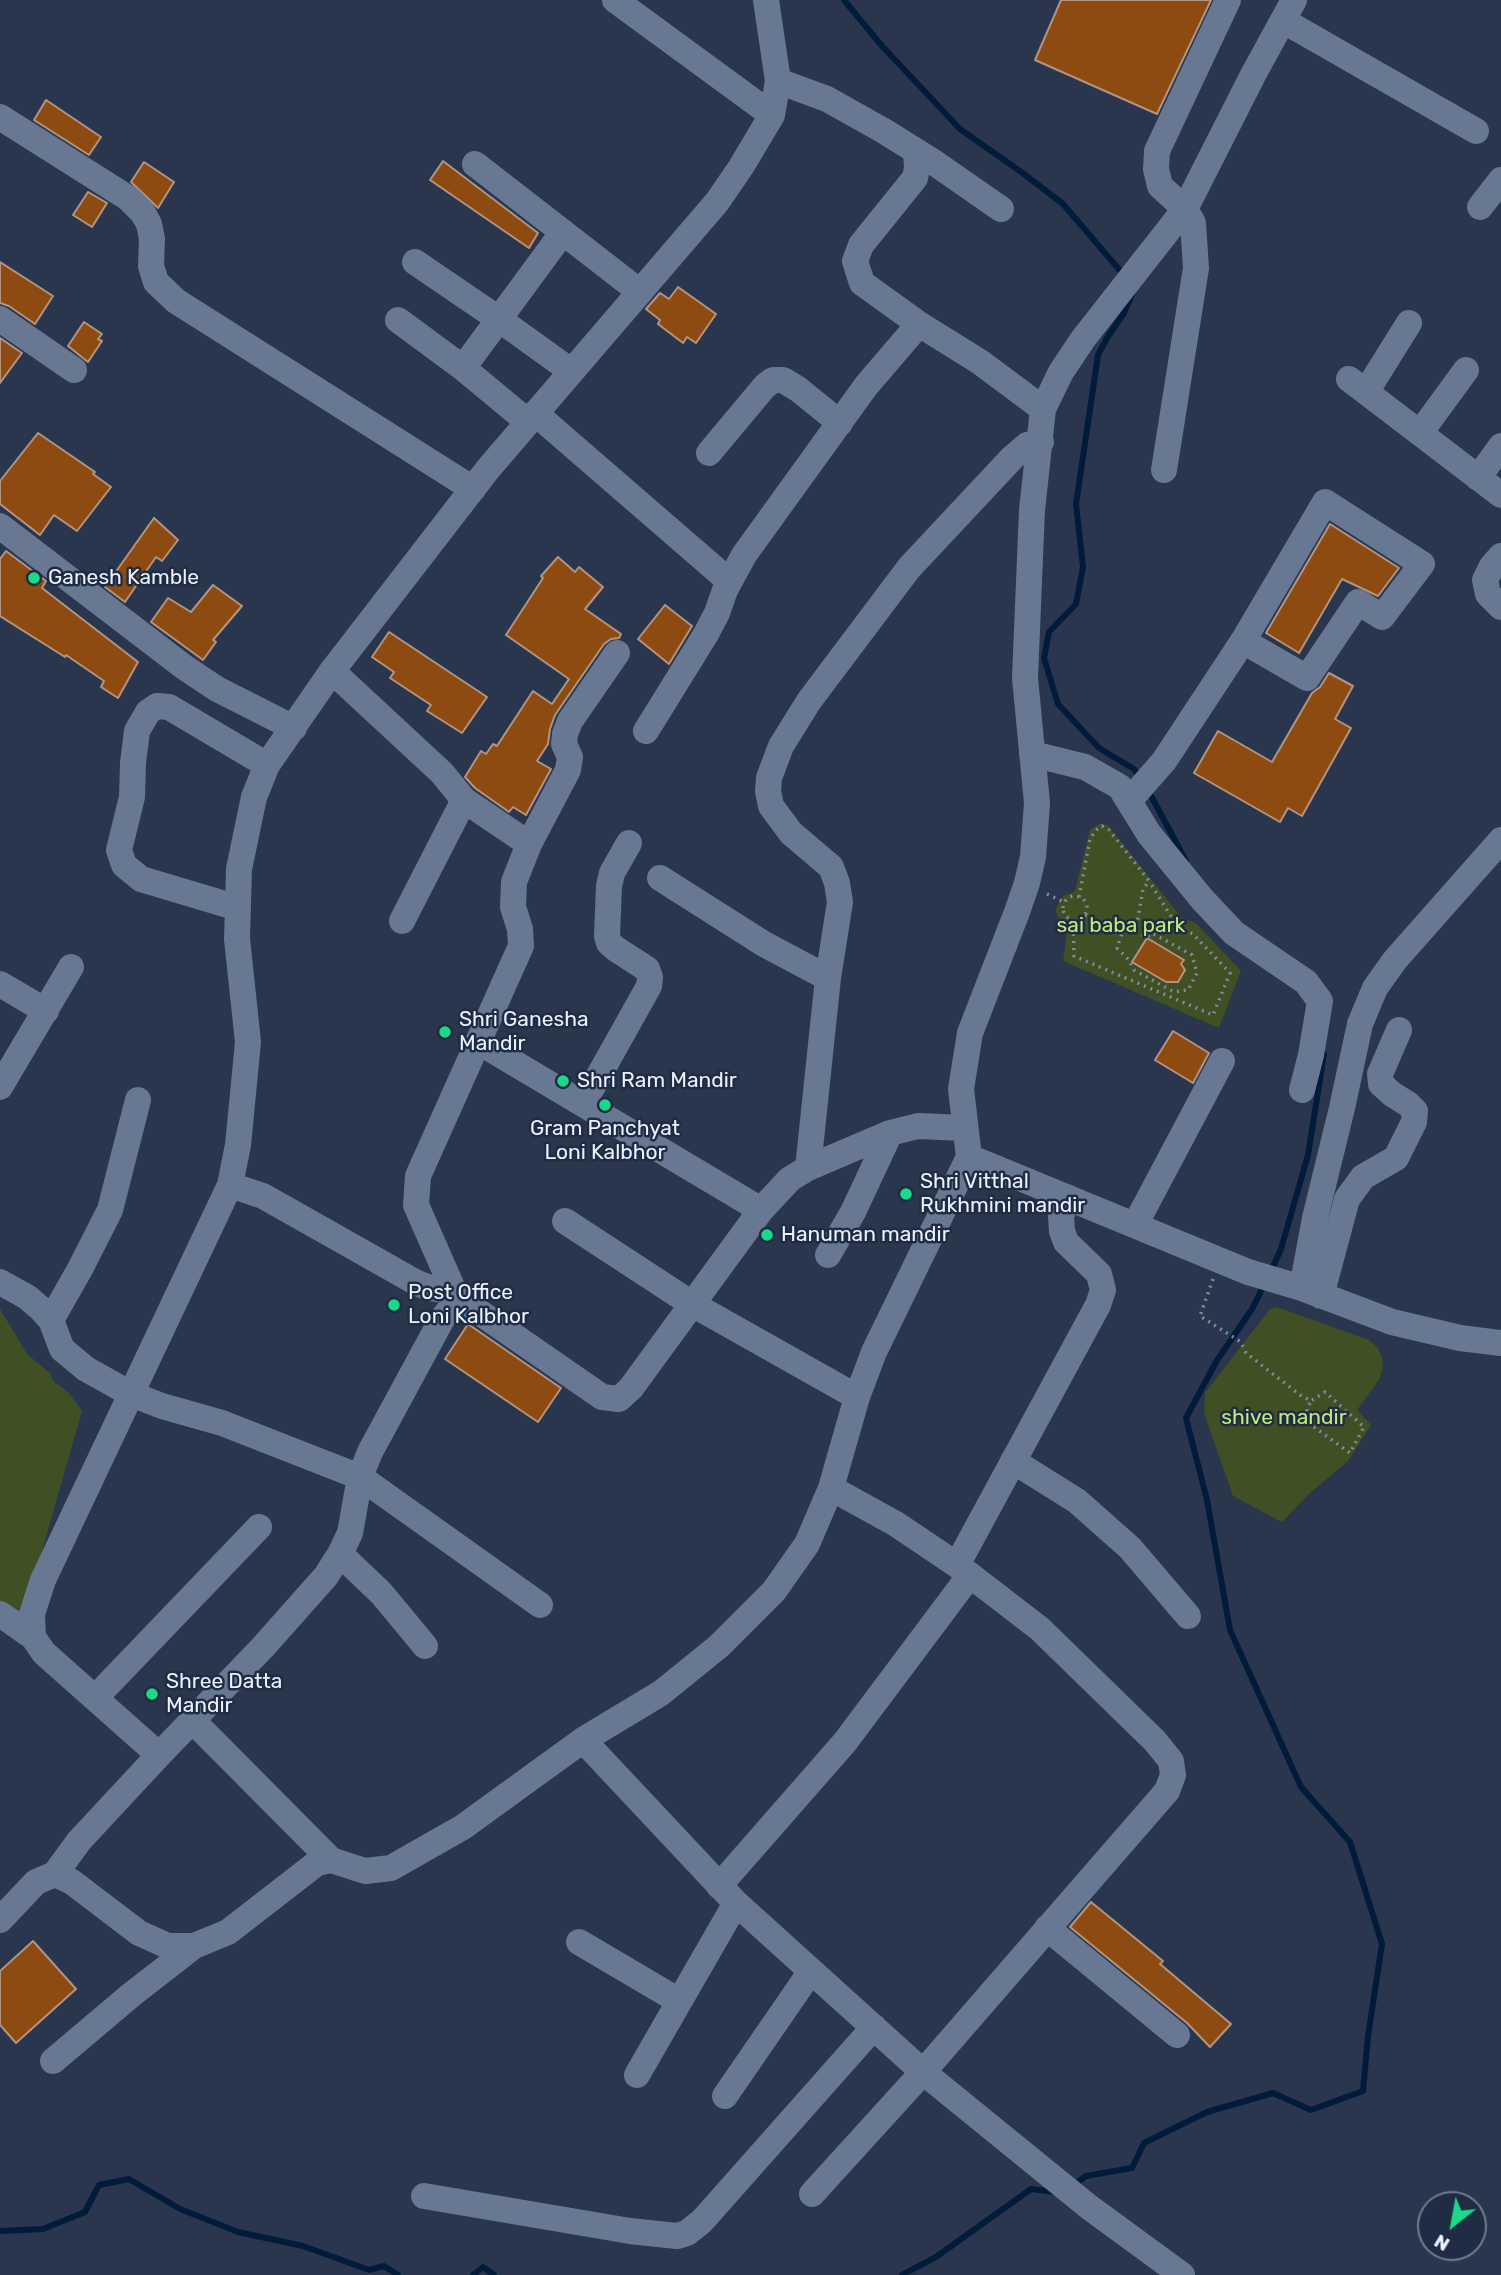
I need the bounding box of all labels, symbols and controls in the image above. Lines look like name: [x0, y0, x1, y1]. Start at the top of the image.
place label: Ganesh Kamble: [48, 565, 199, 591]
marker: Ganesh Kamble: [26, 570, 42, 586]
park label: sai baba park: [1057, 913, 1185, 939]
place label: Shri Ganesha Mandir: [459, 1007, 589, 1057]
marker: Shri Ganesha Mandir: [437, 1024, 453, 1040]
place label: Shri Ram Mandir: [577, 1068, 737, 1094]
marker: Shri Ram Mandir: [555, 1073, 571, 1089]
marker: Gram Panchyat Loni Kalbhor: [597, 1097, 613, 1113]
place label: Gram Panchyat Loni Kalbhor: [530, 1116, 680, 1166]
place label: Shri Vitthal Rukhmini mandir: [920, 1169, 1085, 1219]
marker: Shri Vitthal Rukhmini mandir: [898, 1186, 914, 1202]
place label: Hanuman mandir: [781, 1222, 950, 1248]
marker: Hanuman mandir: [759, 1227, 775, 1243]
place label: Post Office Loni Kalbhor: [408, 1280, 529, 1330]
marker: Post Office Loni Kalbhor: [386, 1297, 402, 1313]
park label: shive mandir: [1221, 1405, 1347, 1431]
place label: Shree Datta Mandir: [166, 1669, 282, 1719]
marker: Shree Datta Mandir: [144, 1686, 160, 1702]
north arrow: [1417, 2191, 1487, 2261]
text: N: [1430, 2229, 1454, 2256]

